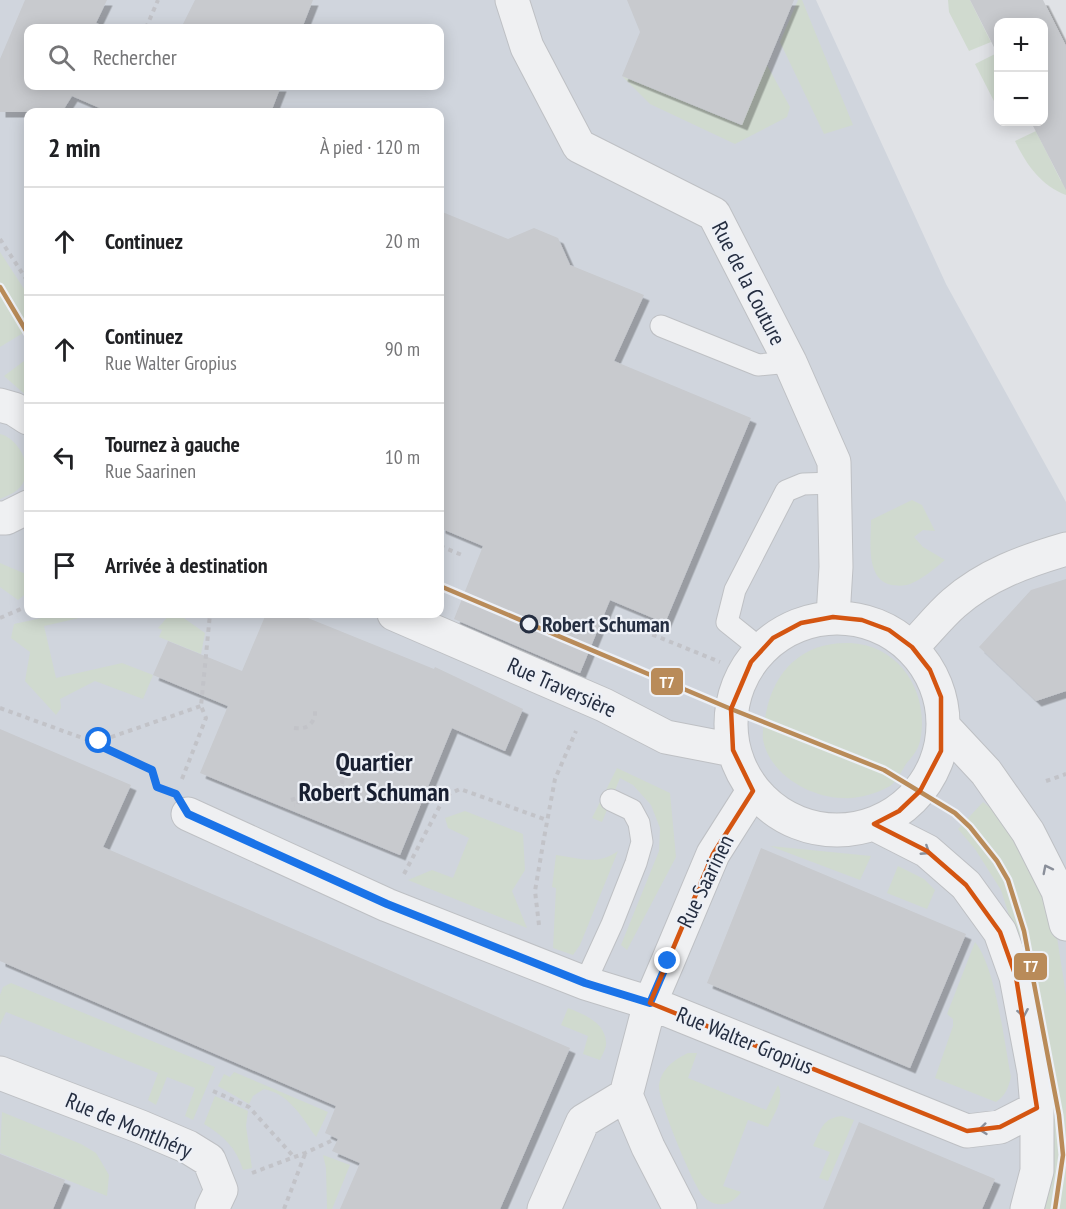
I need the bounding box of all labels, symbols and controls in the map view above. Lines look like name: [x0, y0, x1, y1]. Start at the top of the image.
map controls: [994, 18, 1048, 126]
button: +: [994, 18, 1048, 72]
search box: [24, 24, 444, 90]
icon: search: [45, 41, 78, 74]
text: Rechercher: [93, 43, 177, 71]
button: −: [994, 72, 1048, 126]
text: 2 min: [48, 131, 101, 164]
text: À pied · 120 m: [320, 134, 420, 160]
street label: Rue de la Couture: [706, 217, 792, 349]
icon: ahead: [48, 225, 81, 258]
text: Continuez: [105, 227, 183, 255]
text: 20 m: [385, 228, 420, 254]
text: Continuez: [105, 322, 183, 350]
icon: ahead: [48, 333, 81, 366]
text: 90 m: [385, 336, 420, 362]
text: Rue Walter Gropius: [105, 350, 237, 376]
text: Tournez à gauche: [105, 430, 240, 458]
icon: left: [48, 441, 81, 474]
text: 10 m: [385, 444, 420, 470]
text: Rue Saarinen: [105, 458, 196, 484]
icon: arrive: [48, 549, 81, 582]
text: Arrivée à destination: [105, 551, 268, 579]
place label: Robert Schuman: [542, 610, 670, 638]
marker: Robert Schuman: [520, 615, 538, 633]
street label: Rue Traversière: [503, 651, 621, 723]
line badge: T7: [650, 667, 684, 696]
text: T7: [659, 672, 675, 692]
route start: [85, 727, 111, 753]
district label: Quartier Robert Schuman: [299, 745, 449, 808]
street label: Rue Saarinen: [670, 830, 740, 932]
one-way arrow: [919, 844, 930, 855]
one-way arrow: [1043, 865, 1054, 876]
route end: [654, 947, 680, 973]
line badge: T7: [1013, 952, 1048, 981]
text: T7: [1023, 956, 1039, 976]
street label: Rue Walter Gropius: [673, 1000, 817, 1080]
one-way arrow: [1016, 1007, 1029, 1017]
street label: Rue de Montlhéry: [62, 1086, 197, 1164]
one-way arrow: [978, 1122, 988, 1135]

